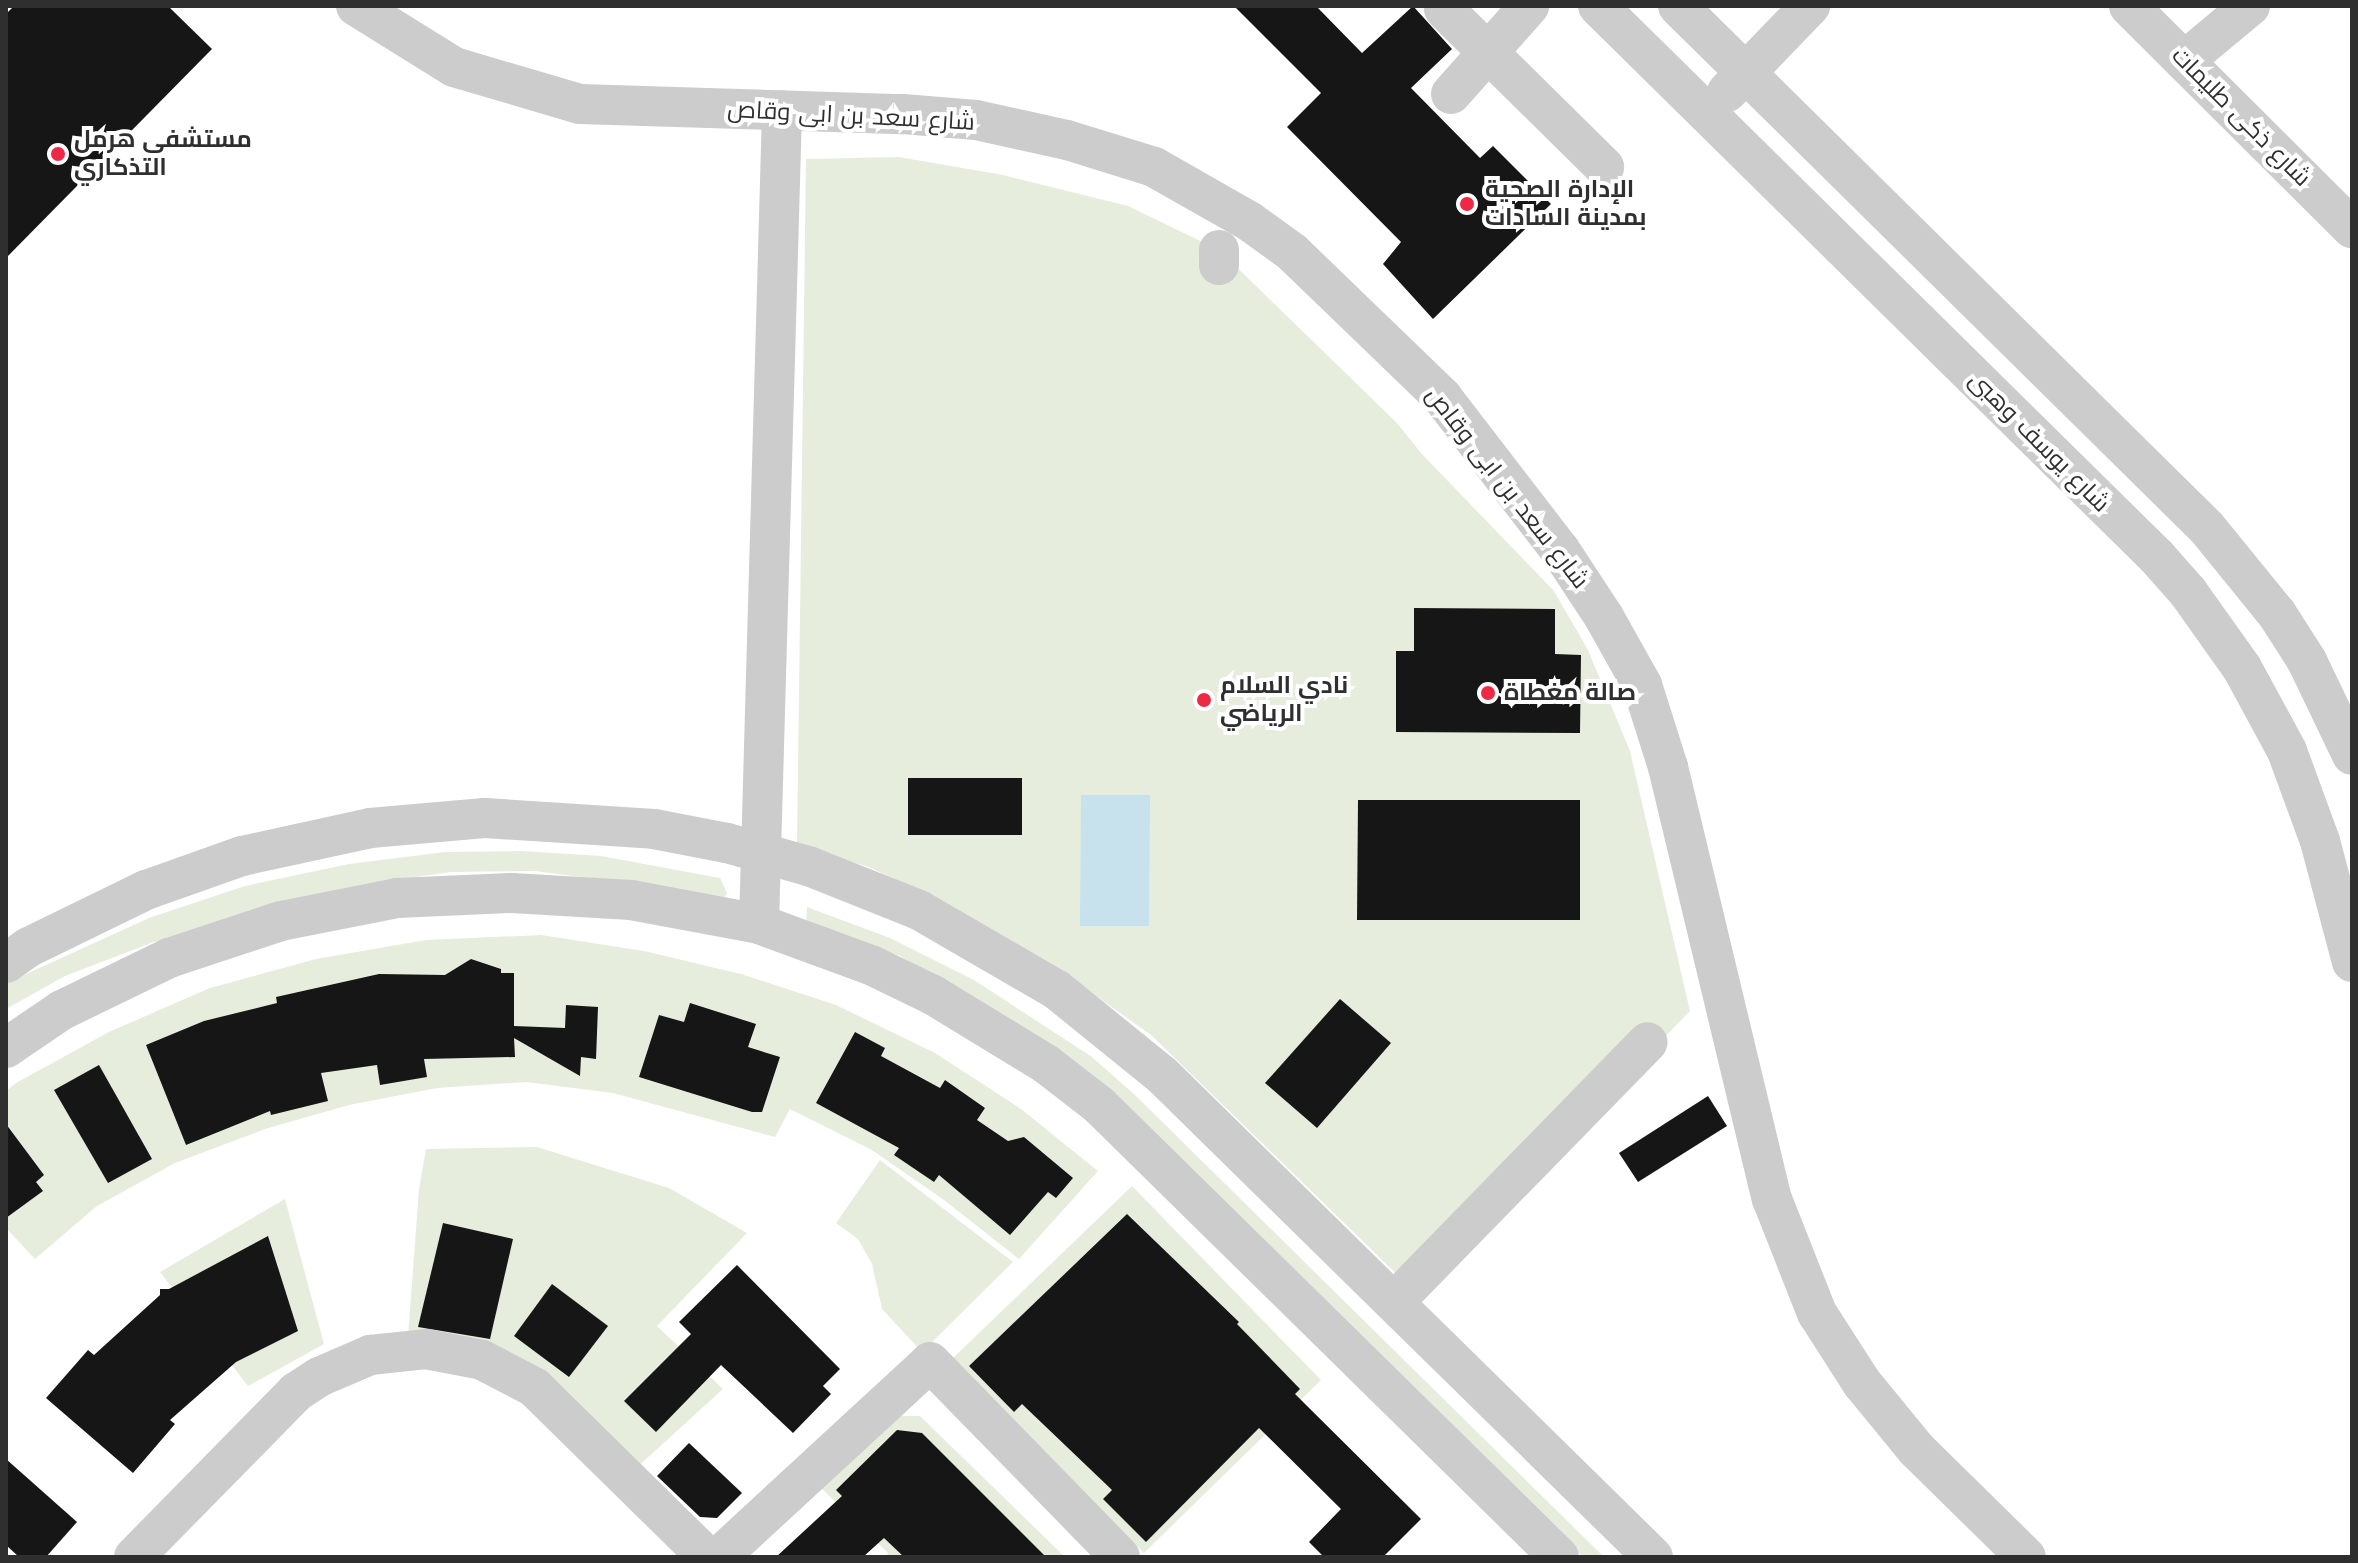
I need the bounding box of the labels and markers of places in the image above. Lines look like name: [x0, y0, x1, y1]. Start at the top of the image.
place label: مستشفى هرمل التذكاري: [74, 126, 252, 182]
marker: مستشفى هرمل التذكاري: [49, 145, 67, 163]
place label: الإدارة الصحية بمدينة السادات: [1485, 176, 1647, 232]
marker: الإدارة الصحية بمدينة السادات: [1456, 193, 1478, 215]
place label: نادي السلام الرياضي: [1220, 672, 1348, 728]
place label: صالة مغطاة: [1504, 679, 1636, 707]
marker: صالة مغطاة: [1479, 684, 1497, 702]
marker: نادي السلام الرياضي: [1195, 691, 1213, 709]

